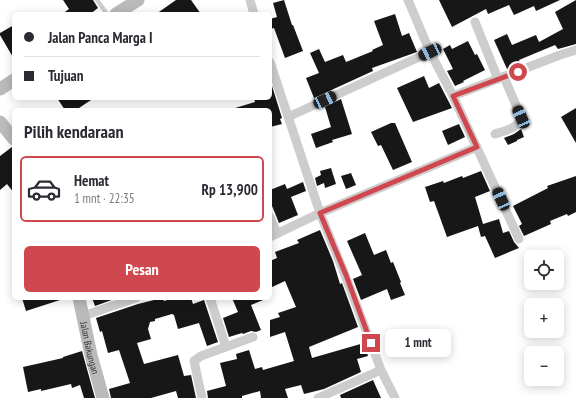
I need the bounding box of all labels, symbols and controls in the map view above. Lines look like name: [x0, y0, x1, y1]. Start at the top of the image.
text: Jalan Panca Marga I: [48, 28, 152, 47]
car: [417, 41, 443, 63]
route start: [509, 63, 527, 81]
text: Tujuan: [48, 66, 84, 85]
car: [312, 89, 338, 111]
car: [511, 104, 531, 130]
text: Pilih kendaraan: [24, 120, 124, 143]
icon: car: [26, 171, 62, 207]
text: Hemat: [74, 171, 109, 190]
text: Rp 13,900: [202, 180, 258, 199]
car: [491, 186, 511, 212]
text: 1 mnt · 22:35: [74, 190, 135, 207]
button: Pesan: [24, 246, 260, 292]
map controls: [524, 250, 564, 386]
button: locate: [524, 250, 564, 290]
button: +: [524, 298, 564, 338]
street label: Jalan Bakungan: [77, 319, 102, 375]
callout: 1 mnt: [385, 329, 451, 357]
route end: [362, 334, 380, 352]
text: 1 mnt: [404, 334, 432, 351]
button: −: [524, 346, 564, 386]

